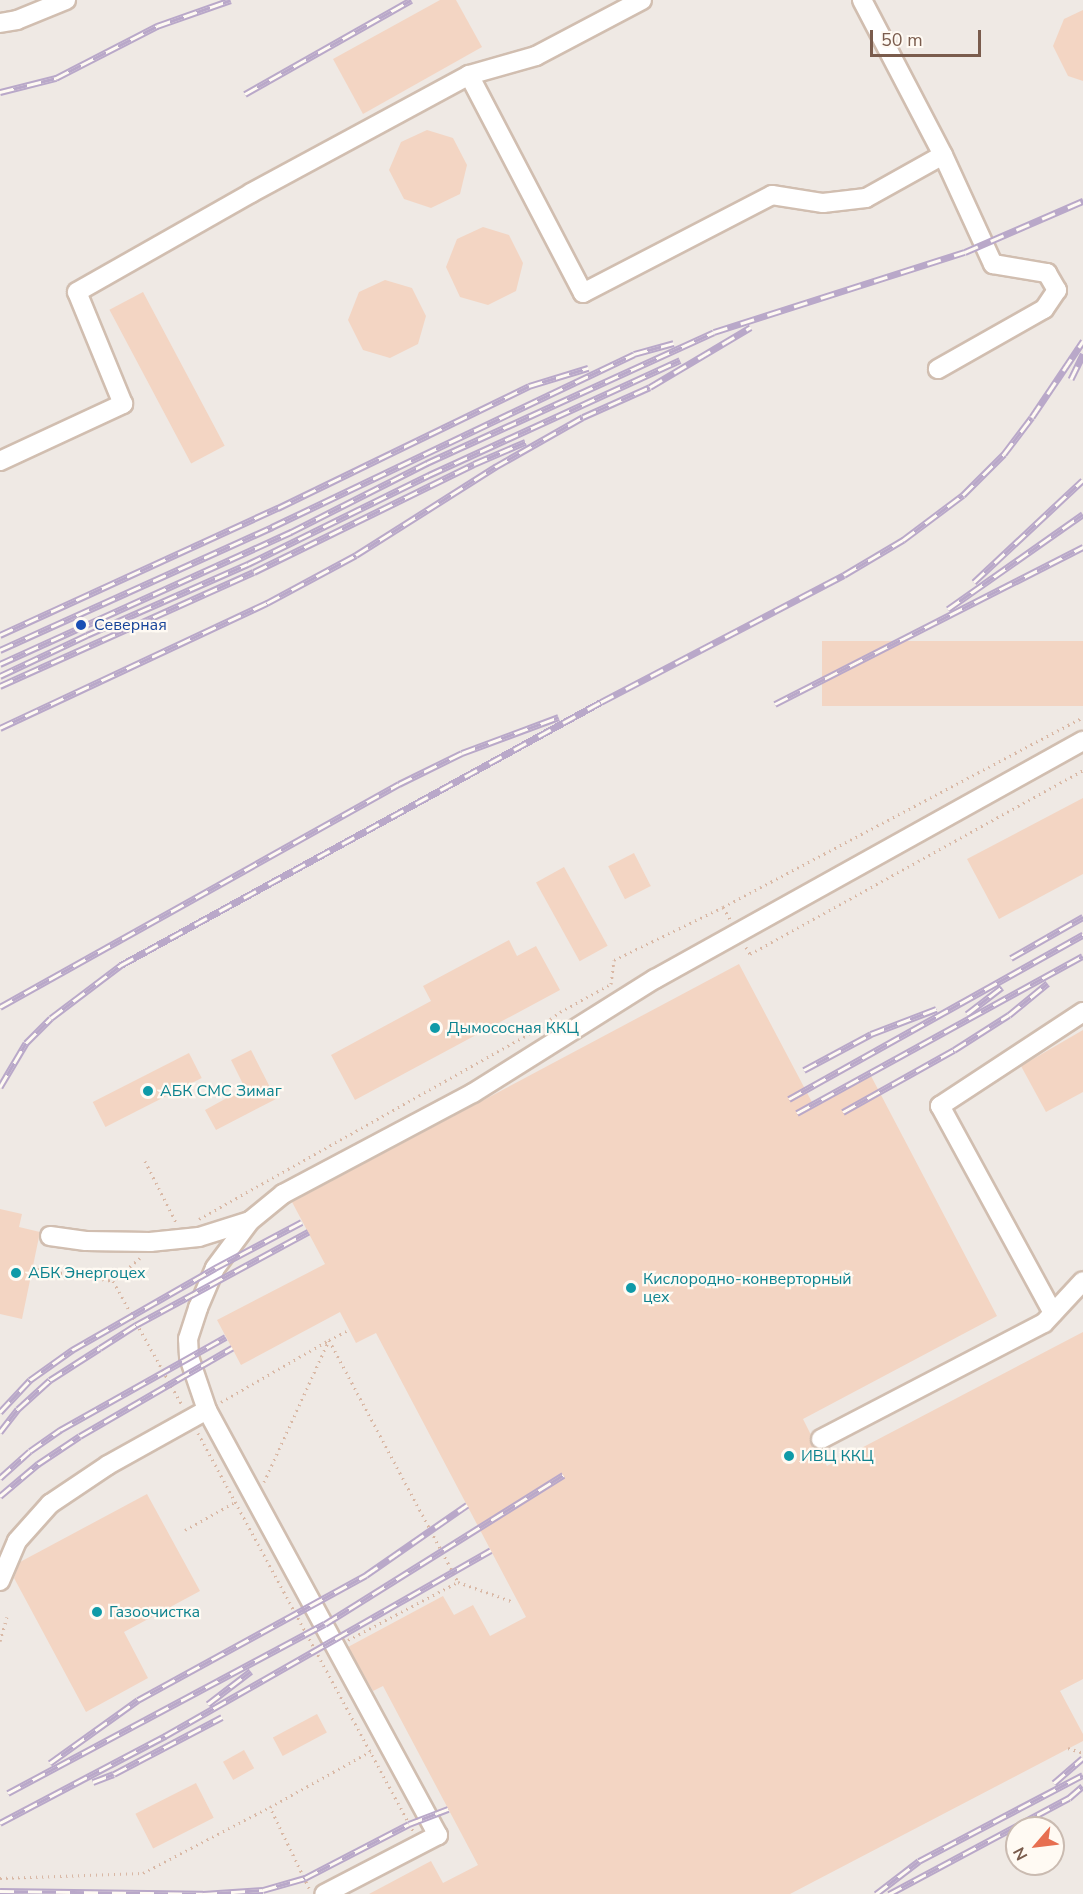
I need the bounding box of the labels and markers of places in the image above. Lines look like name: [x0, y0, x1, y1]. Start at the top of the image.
place label: Северная: [94, 615, 167, 635]
marker: Северная: [72, 616, 90, 634]
place label: Дымососная ККЦ: [447, 1018, 579, 1038]
marker: Дымососная ККЦ: [428, 1021, 442, 1035]
place label: АБК СМС Зимаг: [160, 1081, 282, 1101]
marker: АБК СМС Зимаг: [141, 1084, 155, 1098]
place label: АБК Энергоцех: [28, 1263, 146, 1283]
marker: АБК Энергоцех: [9, 1266, 23, 1280]
place label: Кислородно-конверторный цех: [643, 1269, 852, 1307]
marker: Кислородно-конверторный цех: [624, 1281, 638, 1295]
place label: ИВЦ ККЦ: [801, 1446, 874, 1466]
marker: ИВЦ ККЦ: [782, 1449, 796, 1463]
place label: Газоочистка: [109, 1602, 200, 1622]
marker: Газоочистка: [90, 1605, 104, 1619]

